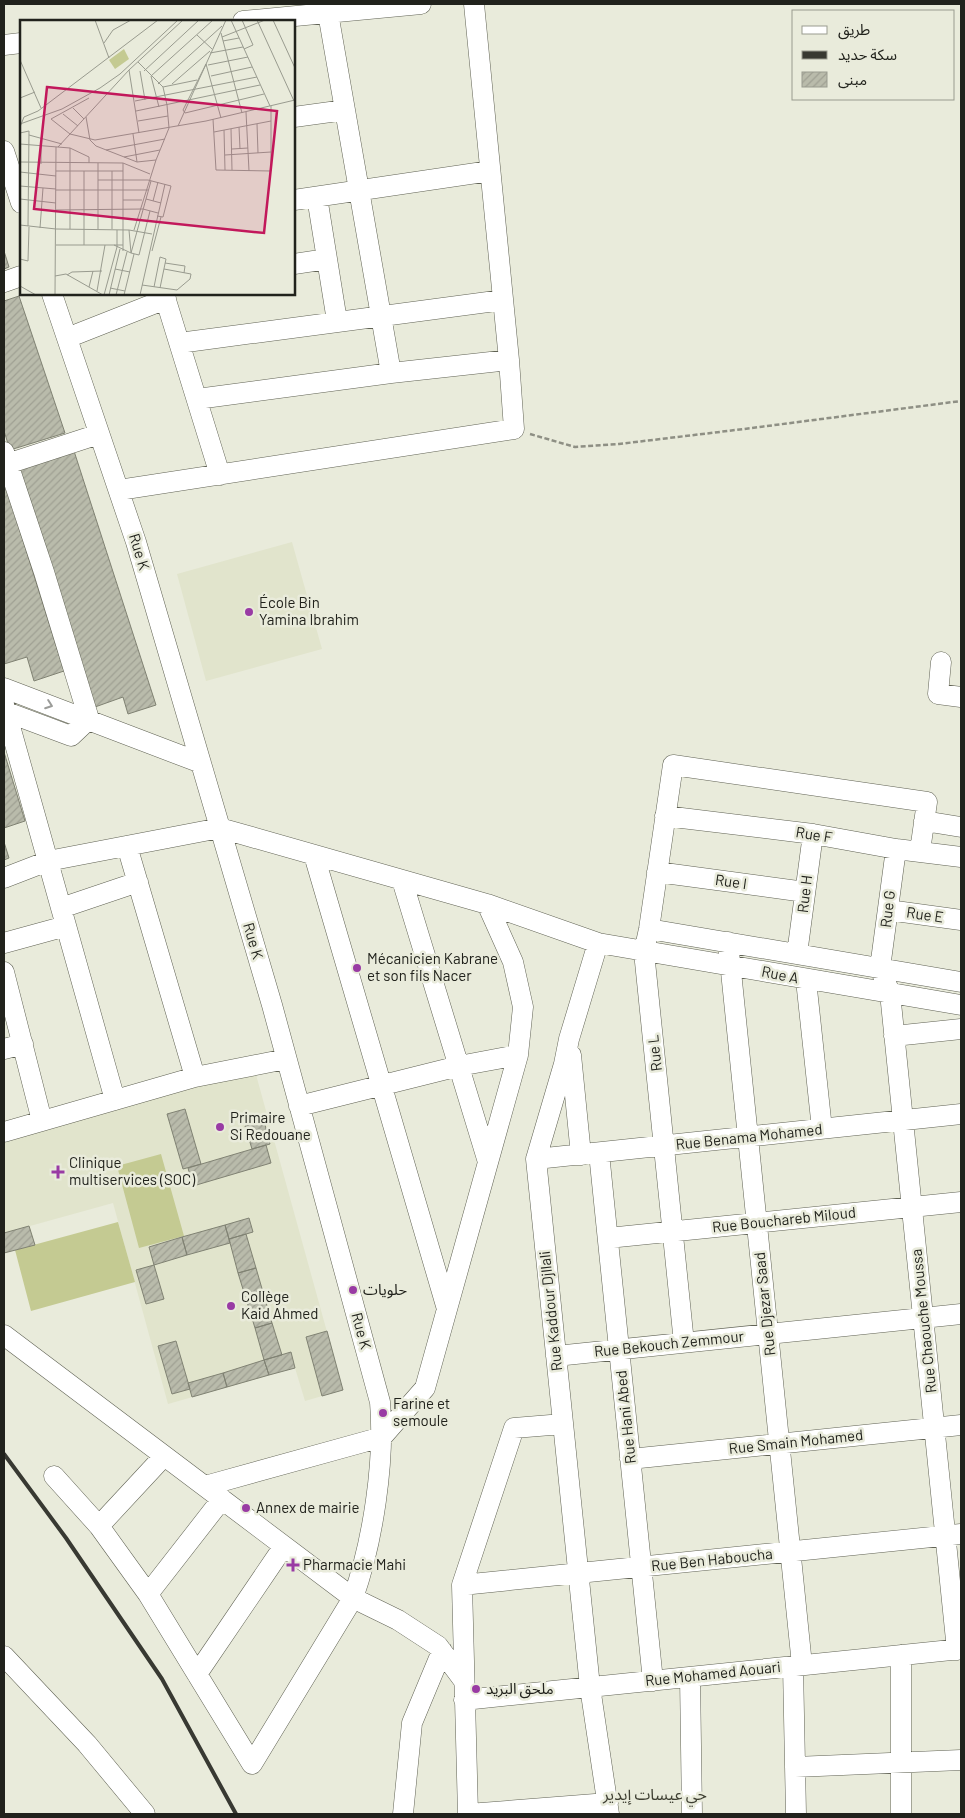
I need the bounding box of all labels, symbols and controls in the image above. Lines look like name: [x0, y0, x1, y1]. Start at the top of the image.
legend: [792, 10, 955, 100]
inset map: [20, 20, 295, 295]
text: طريق: [838, 20, 870, 40]
text: سكة حديد: [838, 45, 897, 63]
text: مبنى: [838, 70, 867, 89]
street label: Rue K: [126, 531, 154, 572]
place label: École Bin Yamina Ibrahim: [259, 593, 359, 628]
marker: École Bin Yamina Ibrahim: [243, 606, 255, 618]
one-way arrow: [45, 699, 53, 709]
street label: Rue F: [795, 822, 834, 846]
street label: Rue I: [714, 870, 748, 892]
street label: Rue H: [793, 874, 815, 914]
street label: Rue G: [876, 889, 898, 929]
street label: Rue E: [905, 903, 945, 926]
street label: Rue K: [240, 920, 268, 961]
place label: Mécanicien Kabrane et son fils Nacer: [367, 949, 498, 984]
marker: Mécanicien Kabrane et son fils Nacer: [351, 962, 363, 974]
street label: Rue A: [760, 962, 800, 986]
street label: Rue L: [643, 1034, 665, 1072]
place label: Primaire Si Redouane: [230, 1108, 311, 1143]
street label: Rue Benama Mohamed: [675, 1119, 823, 1153]
marker: Primaire Si Redouane: [214, 1121, 226, 1133]
place label: Clinique multiservices (SOC): [69, 1153, 195, 1188]
marker: Clinique multiservices (SOC): [51, 1165, 65, 1179]
street label: Rue Bouchareb Miloud: [711, 1203, 857, 1236]
street label: Rue Chaouche Moussa: [906, 1248, 940, 1394]
street label: Rue Kaddour Djllali: [535, 1250, 565, 1372]
street label: Rue Djezar Saad: [750, 1251, 778, 1357]
place label: حلويات: [363, 1280, 407, 1299]
marker: حلويات: [347, 1284, 359, 1296]
place label: Collège Kaid Ahmed: [241, 1287, 319, 1322]
marker: Collège Kaid Ahmed: [225, 1300, 237, 1312]
street label: Rue K: [348, 1310, 375, 1351]
street label: Rue Bekouch Zemmour: [593, 1326, 745, 1360]
street label: Rue Hani Abed: [611, 1369, 639, 1465]
place label: Farine et semoule: [393, 1394, 450, 1429]
marker: Farine et semoule: [377, 1407, 389, 1419]
street label: Rue Smain Mohamed: [728, 1425, 864, 1457]
place label: Annex de mairie: [256, 1498, 359, 1516]
marker: Annex de mairie: [240, 1502, 252, 1514]
street label: Rue Ben Haboucha: [650, 1544, 774, 1574]
place label: Pharmacie Mahi: [303, 1555, 406, 1573]
marker: Pharmacie Mahi: [287, 1559, 299, 1571]
street label: Rue Mohamed Aouari: [644, 1657, 782, 1689]
place label: ملحق البريد: [486, 1679, 554, 1699]
marker: ملحق البريد: [470, 1683, 482, 1695]
district label: حي عيسات إيدير: [602, 1784, 707, 1807]

